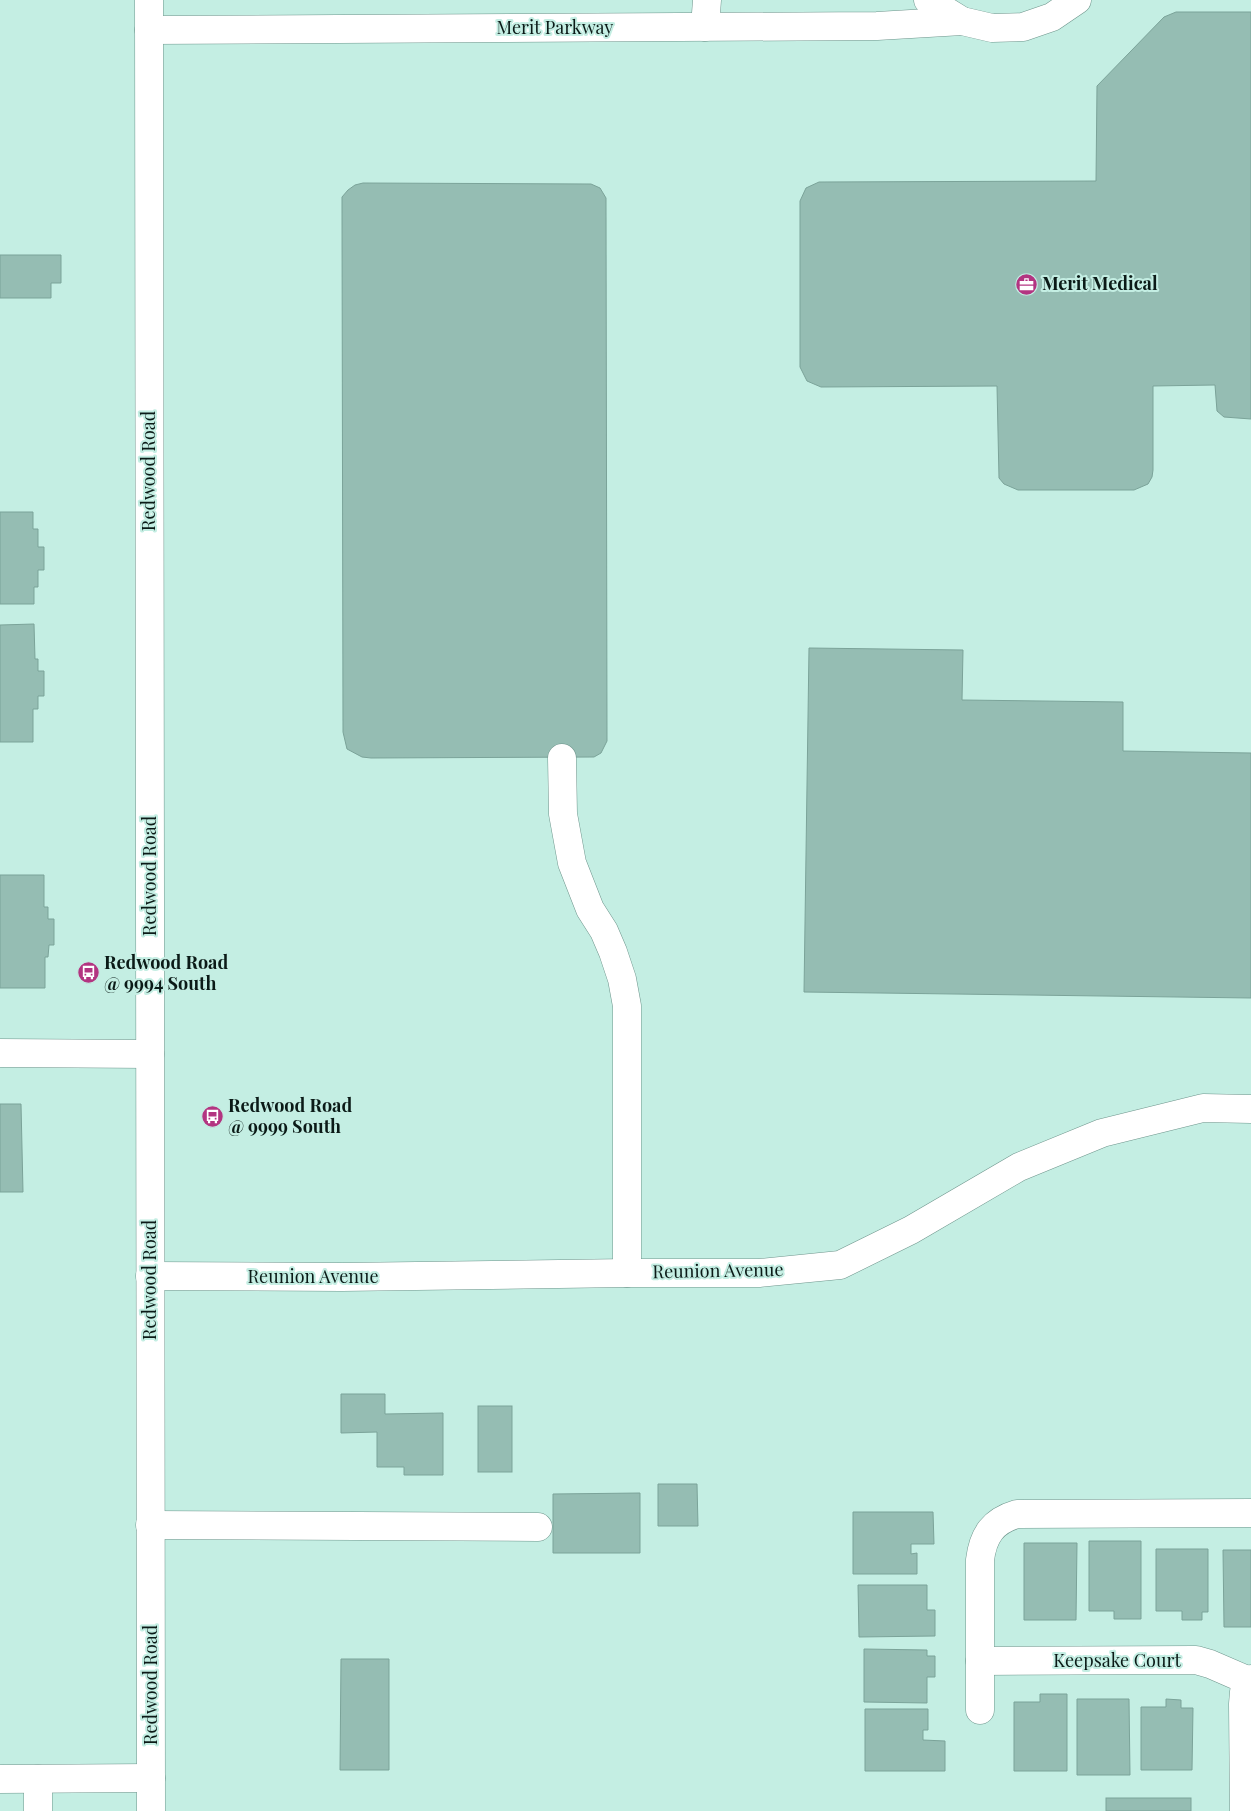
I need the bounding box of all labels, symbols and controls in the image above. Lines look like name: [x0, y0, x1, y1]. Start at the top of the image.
street label: Merit Parkway: [497, 15, 613, 39]
place label: Merit Medical: [1042, 271, 1158, 295]
office icon: Merit Medical: [1014, 272, 1038, 296]
street label: Redwood Road: [136, 410, 160, 531]
street label: Redwood Road: [137, 815, 161, 936]
place label: Redwood Road @ 9994 South: [104, 950, 228, 995]
bus stop icon: Redwood Road @ 9994 South: [76, 961, 100, 985]
place label: Redwood Road @ 9999 South: [228, 1093, 352, 1138]
bus stop icon: Redwood Road @ 9999 South: [200, 1104, 224, 1128]
street label: Redwood Road: [137, 1219, 161, 1340]
street label: Reunion Avenue: [652, 1257, 784, 1283]
street label: Reunion Avenue: [247, 1264, 379, 1288]
street label: Redwood Road: [138, 1624, 162, 1745]
street label: Keepsake Court: [1053, 1648, 1181, 1672]

